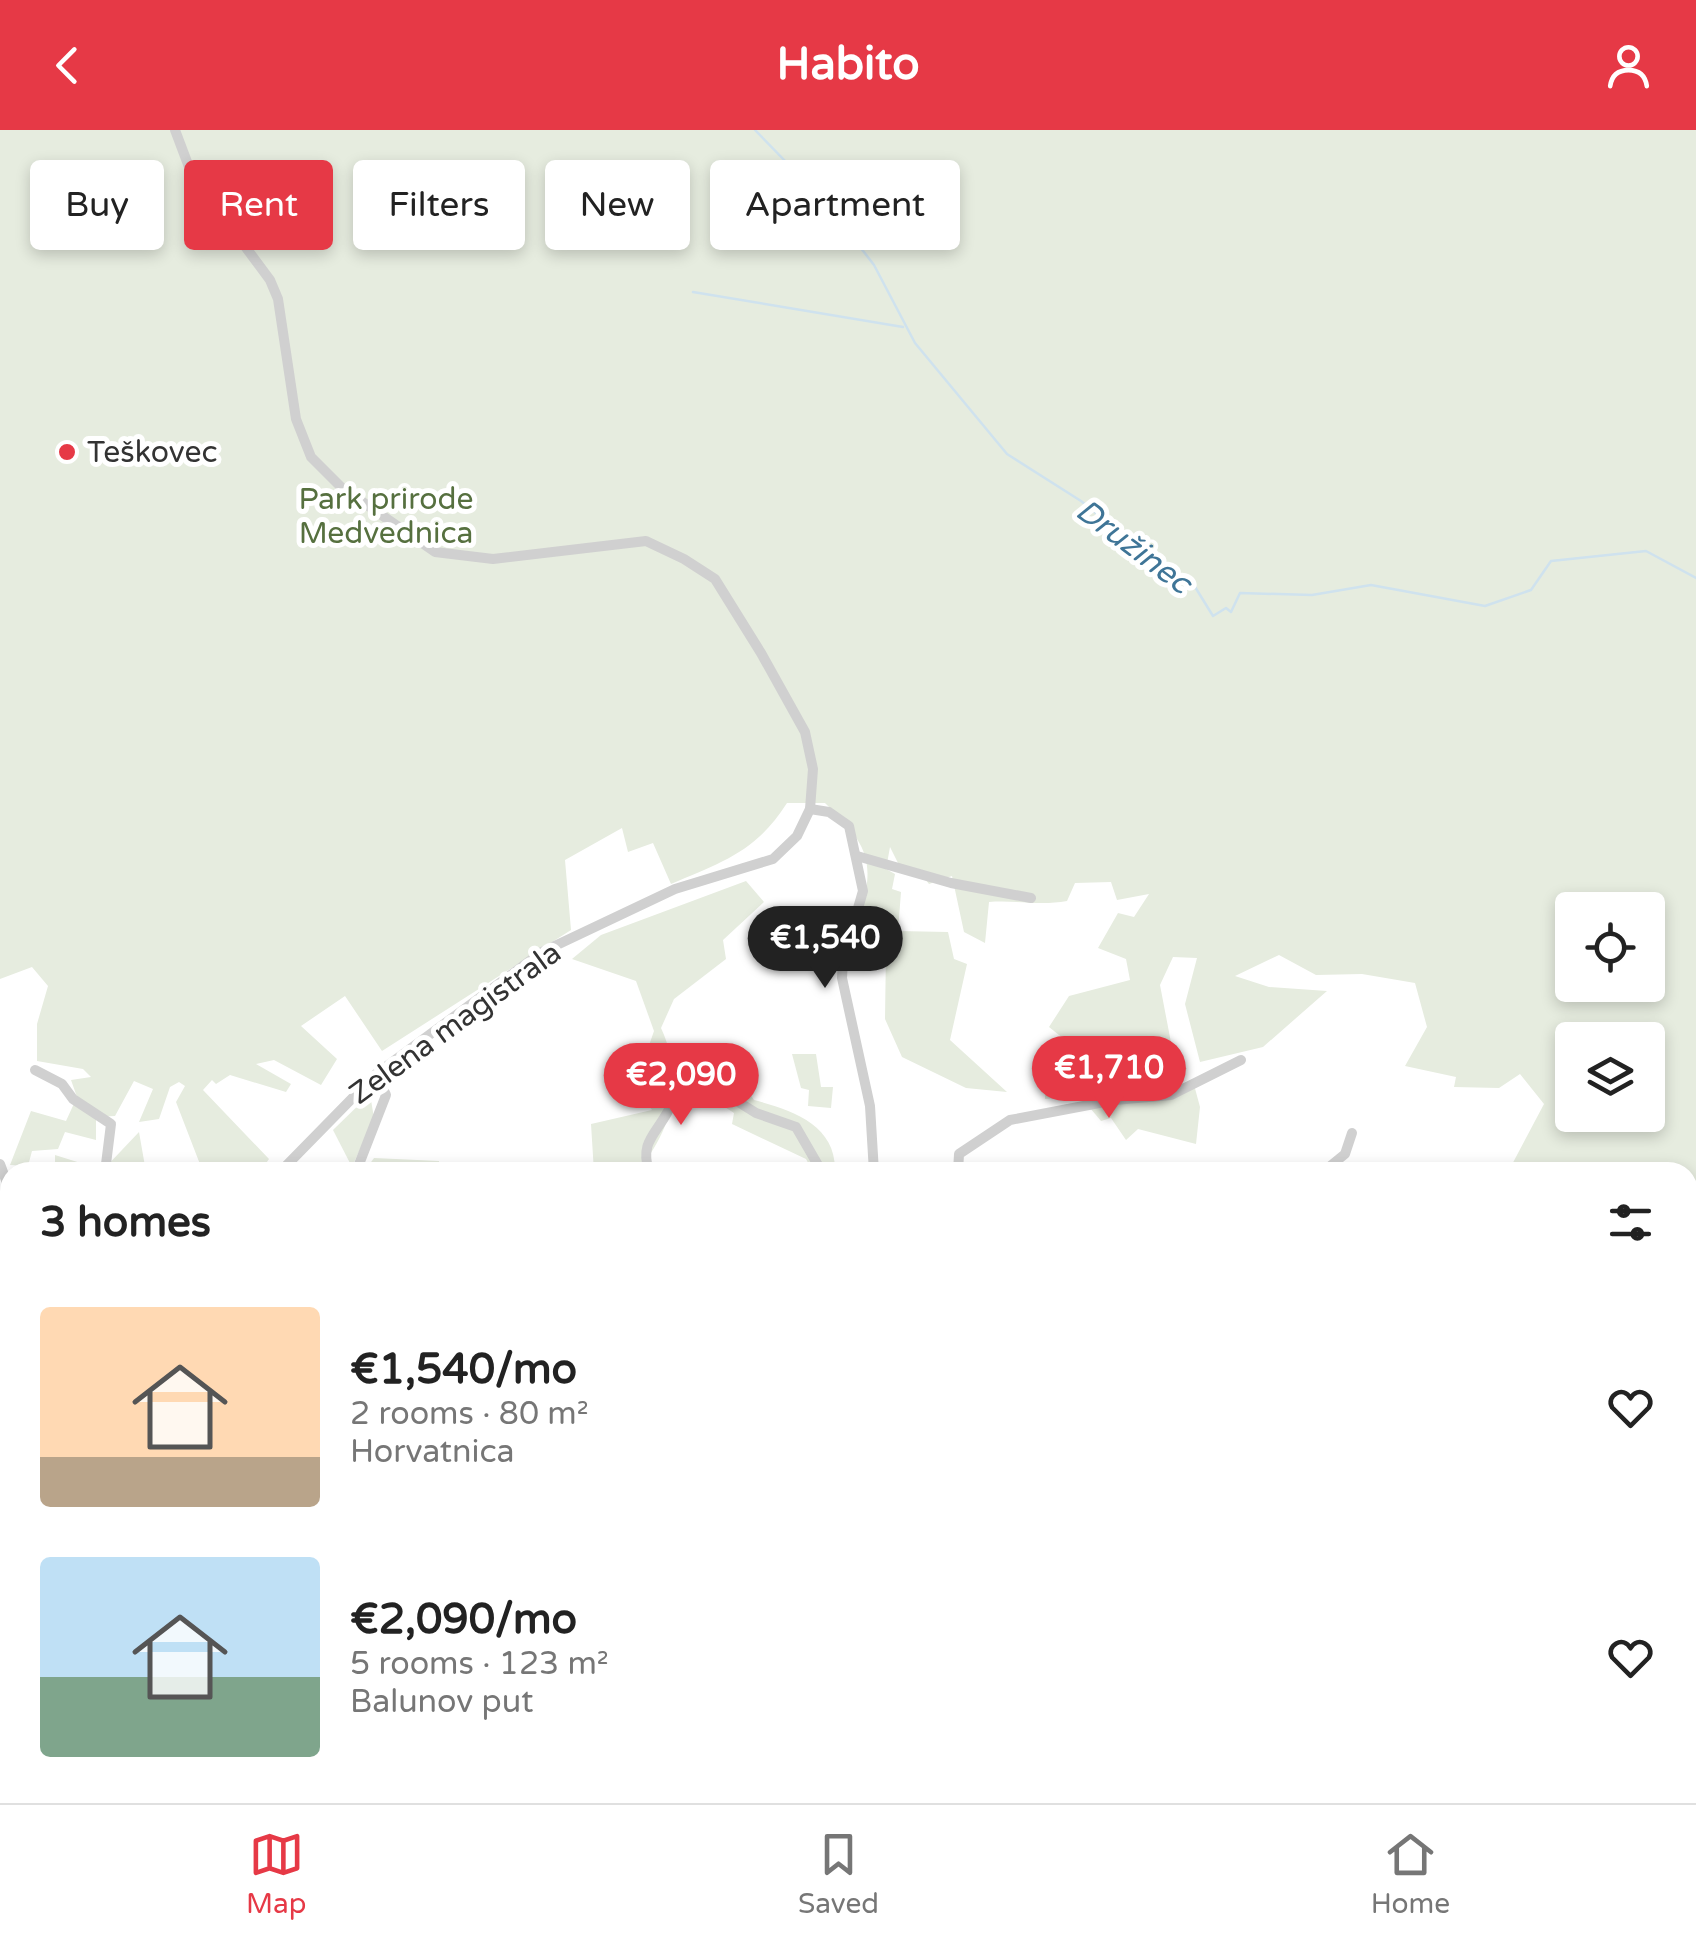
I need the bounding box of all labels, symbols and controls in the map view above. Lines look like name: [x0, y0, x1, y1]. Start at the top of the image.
icon: back: [40, 38, 95, 93]
text: Habito: [776, 38, 920, 92]
icon: person: [1601, 38, 1656, 93]
chip: Buy: [30, 160, 164, 250]
chip: Rent: [184, 160, 333, 250]
chip: Filters: [353, 160, 525, 250]
chip: New: [545, 160, 690, 250]
chip: Apartment: [710, 160, 960, 250]
place label: Teškovec: [87, 434, 218, 471]
marker: Teškovec: [56, 441, 78, 463]
park label: Park prirode Medvednica: [299, 481, 473, 552]
water label: Družinec: [1068, 491, 1201, 604]
map controls: [1555, 892, 1665, 1132]
button: locate: [1555, 892, 1665, 1002]
pin: €1,540: [744, 906, 906, 991]
text: €1,540: [770, 919, 880, 957]
street label: Zelena magistrala: [342, 934, 568, 1113]
button: layers: [1555, 1022, 1665, 1132]
pin: €1,710: [1028, 1036, 1190, 1121]
pin: €2,090: [600, 1043, 762, 1128]
text: €1,710: [1054, 1049, 1164, 1087]
text: €2,090: [626, 1056, 736, 1094]
icon: filters: [1603, 1195, 1658, 1250]
text: 3 homes: [40, 1197, 211, 1248]
text: €1,540/mo: [350, 1344, 577, 1395]
icon: home: [120, 1347, 240, 1467]
icon: heart: [1603, 1380, 1658, 1435]
text: 2 rooms · 80 m²: [350, 1395, 589, 1433]
text: Horvatnica: [350, 1433, 515, 1471]
text: €2,090/mo: [350, 1594, 577, 1645]
icon: home: [120, 1597, 240, 1717]
icon: heart: [1603, 1630, 1658, 1685]
text: 5 rooms · 123 m²: [350, 1645, 609, 1683]
text: Balunov put: [350, 1683, 534, 1721]
tab: Map: [246, 1827, 306, 1921]
tab: Saved: [798, 1827, 879, 1921]
tab: Home: [1371, 1827, 1450, 1921]

